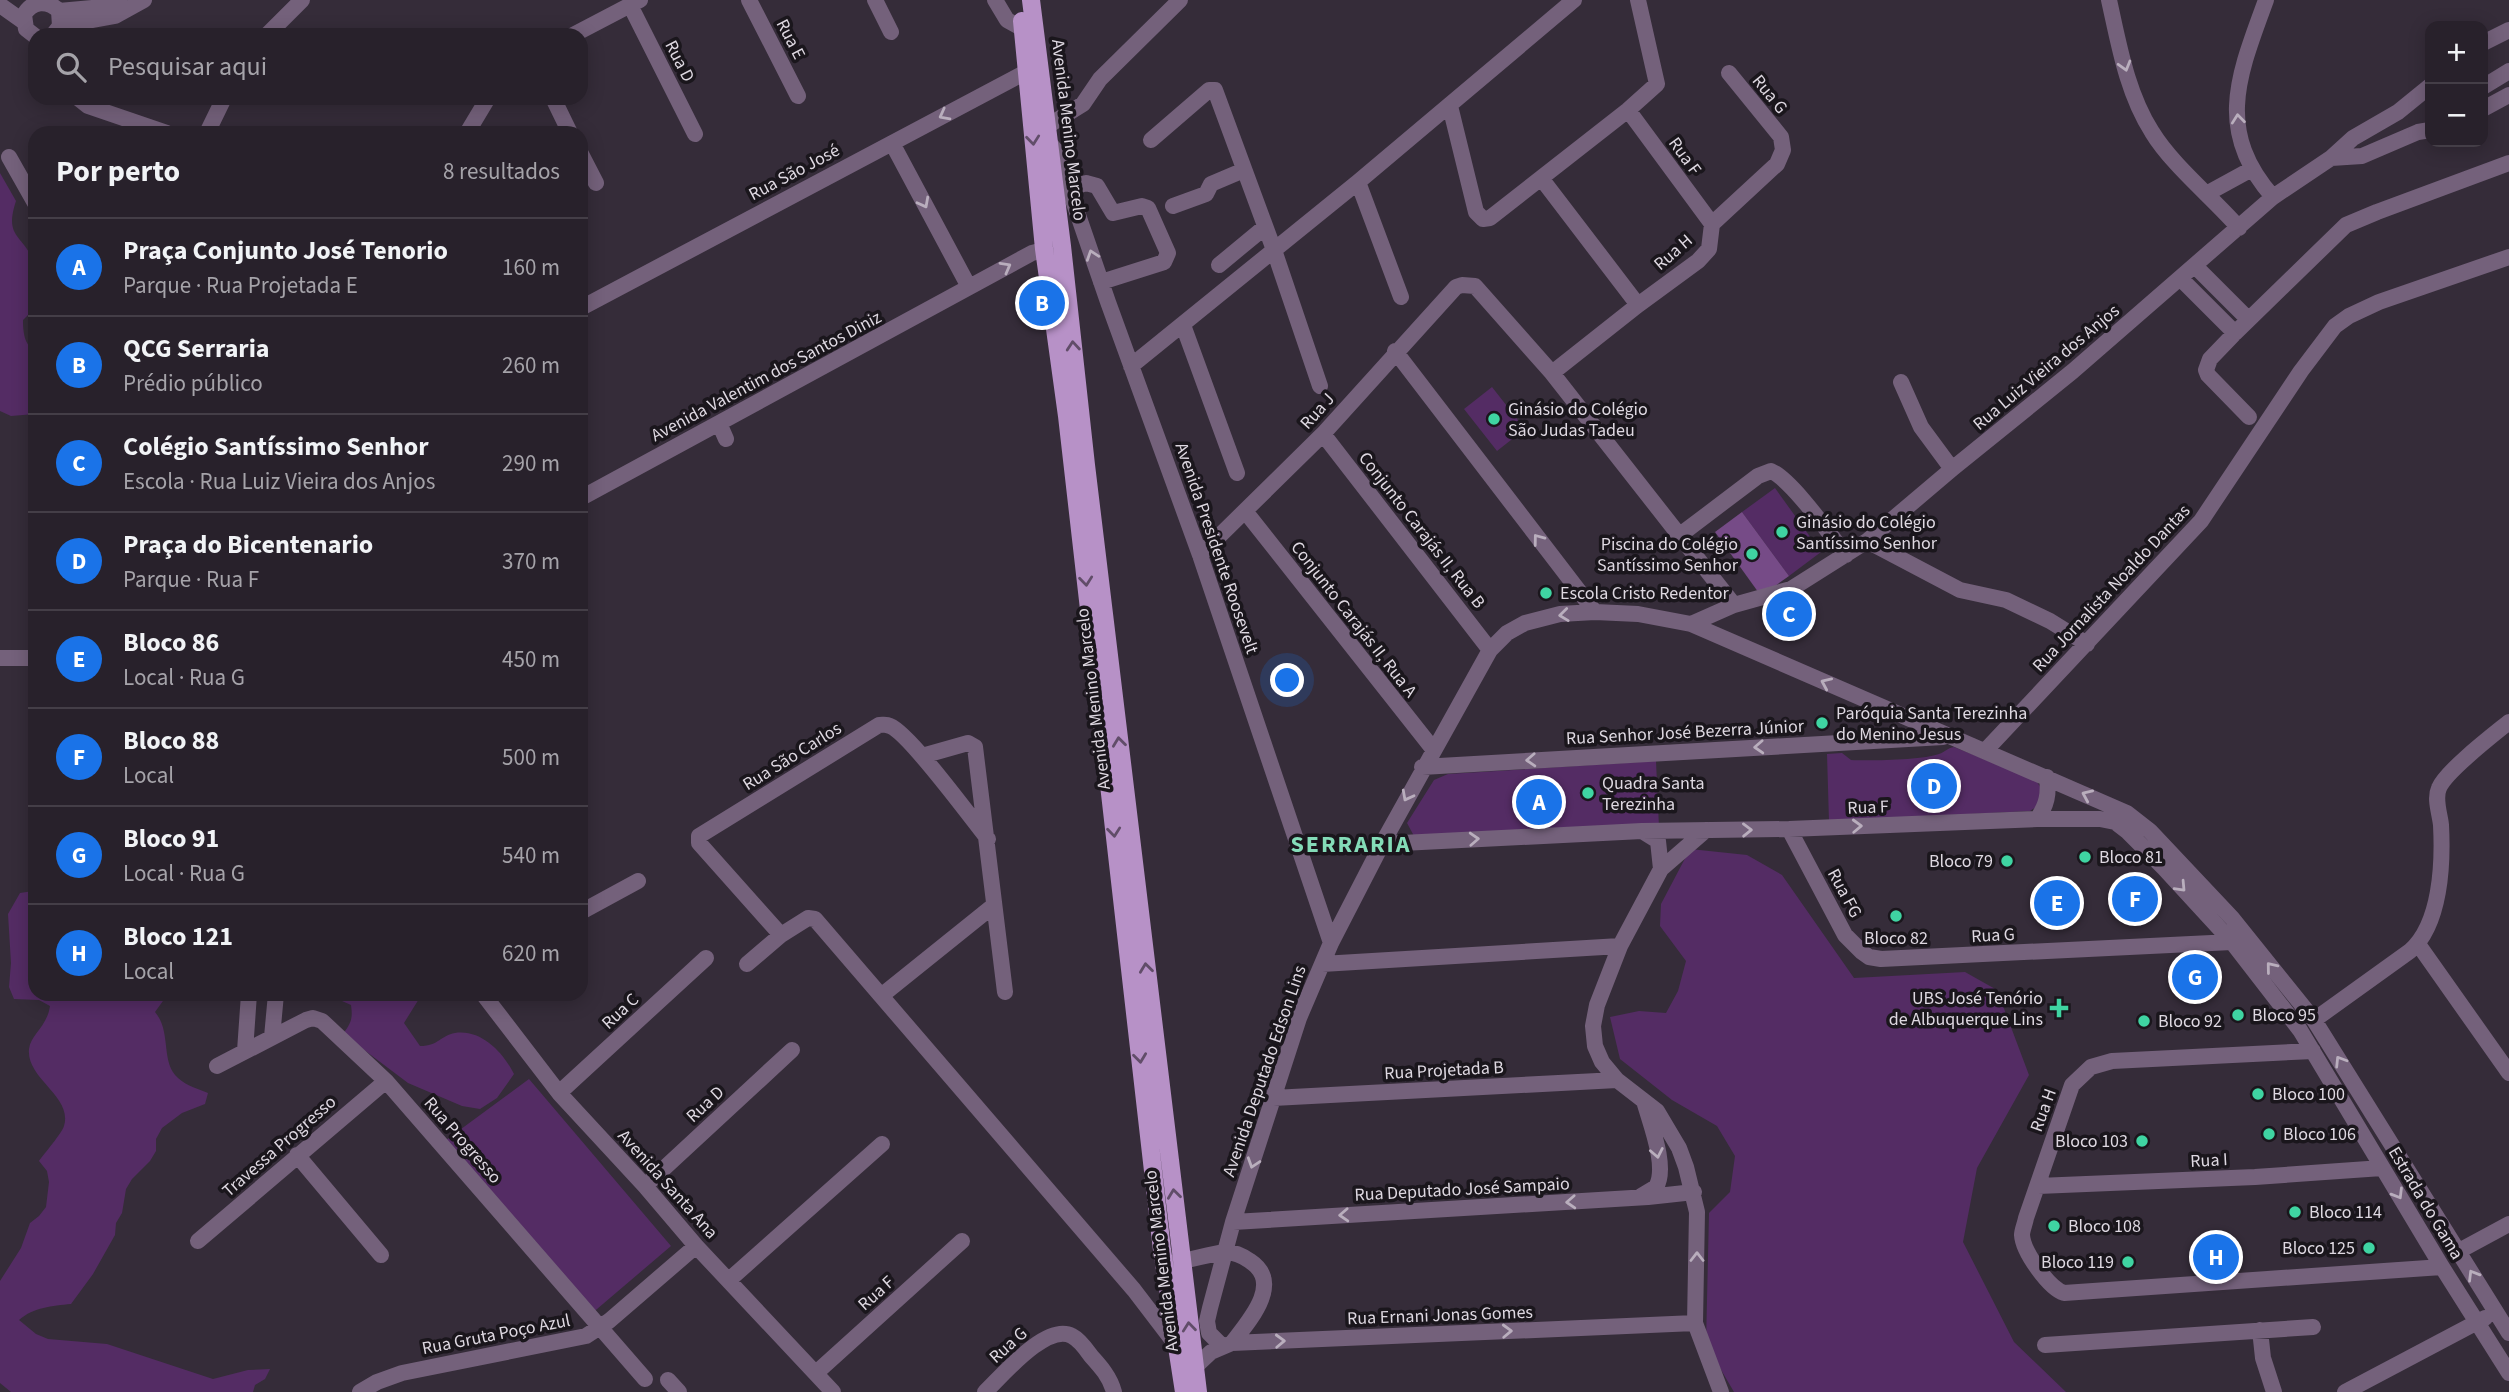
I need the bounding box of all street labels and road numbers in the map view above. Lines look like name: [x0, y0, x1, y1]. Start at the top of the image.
street label: Rua E: [770, 15, 811, 64]
street label: Rua D: [658, 36, 701, 86]
street label: Avenida Menino Marcelo: [1045, 38, 1092, 222]
street label: Rua G: [1746, 69, 1793, 119]
street label: Rua F: [1662, 132, 1707, 181]
street label: Rua São José: [744, 138, 844, 207]
street label: Rua H: [1648, 228, 1698, 276]
street label: Rua Luiz Vieira dos Anjos: [1968, 299, 2125, 436]
street label: Avenida Valentim dos Santos Diniz: [647, 305, 886, 448]
street label: Rua J: [1294, 388, 1340, 435]
street label: Avenida Presidente Roosevelt: [1169, 439, 1265, 657]
street label: Conjunto Carajás II, Rua B: [1352, 447, 1491, 614]
street label: Rua Jornalista Noaldo Dantas: [2027, 499, 2196, 678]
street label: Conjunto Carajás II, Rua A: [1285, 536, 1423, 703]
street label: Avenida Menino Marcelo: [1070, 607, 1117, 791]
street label: Rua Senhor José Bezerra Júnior: [1565, 714, 1805, 751]
street label: Rua São Carlos: [738, 716, 846, 797]
street label: Rua F: [1847, 794, 1889, 821]
street label: Rua FG: [1821, 864, 1868, 922]
street label: Rua G: [1970, 922, 2016, 949]
street label: Avenida Deputado Edson Lins: [1216, 962, 1312, 1180]
street label: Rua C: [596, 988, 645, 1035]
street label: Rua Projetada B: [1383, 1055, 1505, 1086]
street label: Rua D: [681, 1080, 730, 1128]
street label: Rua H: [2024, 1085, 2063, 1135]
street label: Travessa Progresso: [217, 1090, 342, 1203]
street label: Rua Progresso: [418, 1092, 507, 1189]
street label: Avenida Santa Ana: [612, 1124, 724, 1245]
street label: Estrada do Gama: [2382, 1142, 2469, 1264]
street label: Rua I: [2190, 1147, 2228, 1174]
street label: Avenida Menino Marcelo: [1138, 1169, 1185, 1353]
street label: Rua Deputado José Sampaio: [1354, 1171, 1570, 1208]
street label: Rua F: [853, 1270, 900, 1317]
street label: Rua Ernani Jonas Gomes: [1347, 1300, 1533, 1331]
street label: Rua Gruta Poço Azul: [420, 1308, 572, 1361]
street label: Rua G: [984, 1321, 1033, 1369]

